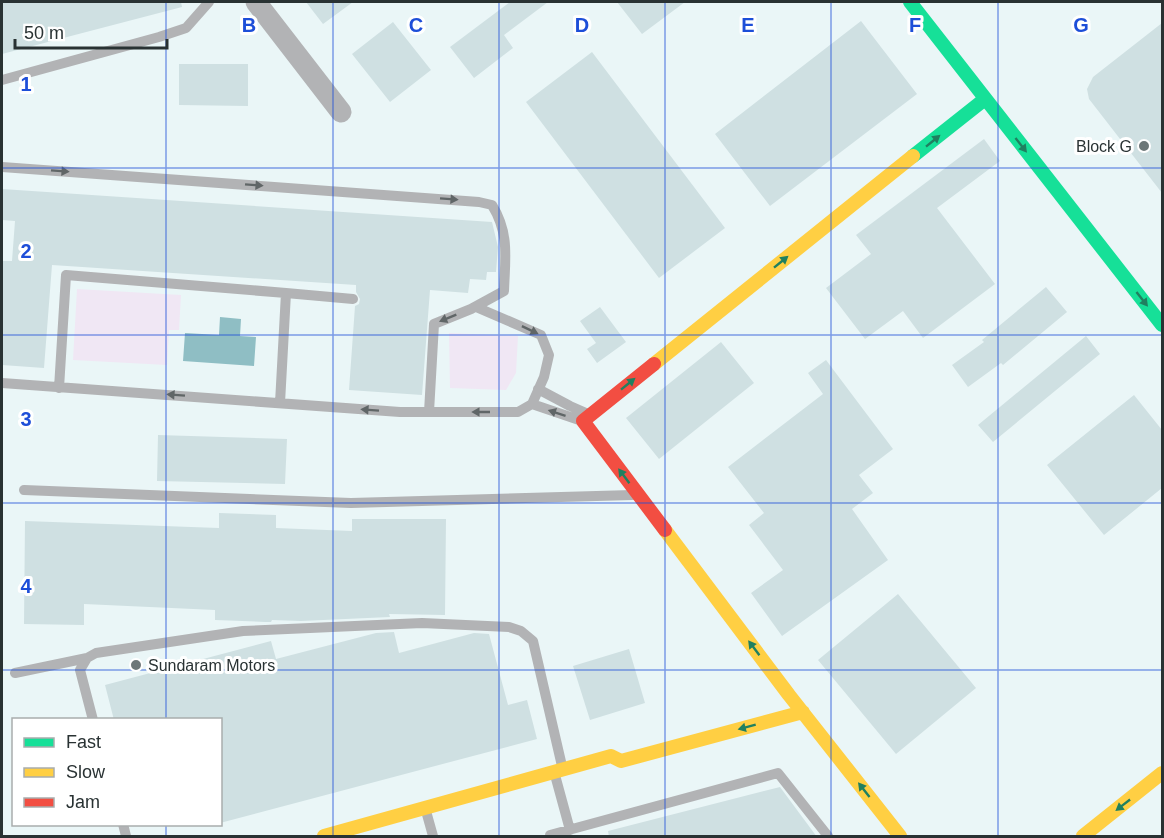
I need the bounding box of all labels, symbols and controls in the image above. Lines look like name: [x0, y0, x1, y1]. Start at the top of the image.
scale bar: [15, 12, 166, 50]
text: B: [242, 14, 256, 36]
text: C: [409, 14, 423, 36]
text: D: [575, 14, 589, 36]
text: E: [741, 14, 755, 36]
text: F: [909, 14, 921, 36]
text: G: [1073, 14, 1089, 36]
text: 50 m: [24, 23, 64, 43]
text: 1: [20, 73, 32, 95]
one-way arrow: [925, 134, 941, 147]
one-way arrow: [1015, 138, 1027, 153]
place label: Block G: [1076, 138, 1132, 155]
marker: Block G: [1137, 139, 1151, 153]
one-way arrow: [50, 167, 69, 176]
one-way arrow: [245, 181, 264, 190]
one-way arrow: [439, 195, 458, 204]
text: 2: [20, 240, 32, 262]
one-way arrow: [773, 257, 788, 269]
one-way arrow: [1135, 291, 1148, 307]
one-way arrow: [438, 313, 456, 323]
one-way arrow: [521, 325, 538, 334]
one-way arrow: [620, 378, 636, 391]
one-way arrow: [166, 390, 185, 399]
one-way arrow: [361, 405, 380, 414]
one-way arrow: [472, 407, 491, 417]
text: 3: [20, 408, 32, 430]
one-way arrow: [548, 408, 566, 417]
one-way arrow: [618, 468, 630, 483]
text: 4: [20, 575, 32, 597]
one-way arrow: [748, 641, 760, 656]
place label: Sundaram Motors: [148, 657, 275, 674]
marker: Sundaram Motors: [129, 658, 143, 672]
legend: [12, 718, 222, 826]
one-way arrow: [738, 723, 756, 733]
text: Fast: [66, 732, 101, 752]
text: Slow: [66, 762, 106, 782]
one-way arrow: [859, 783, 871, 798]
text: Jam: [66, 792, 100, 812]
one-way arrow: [1115, 798, 1131, 811]

